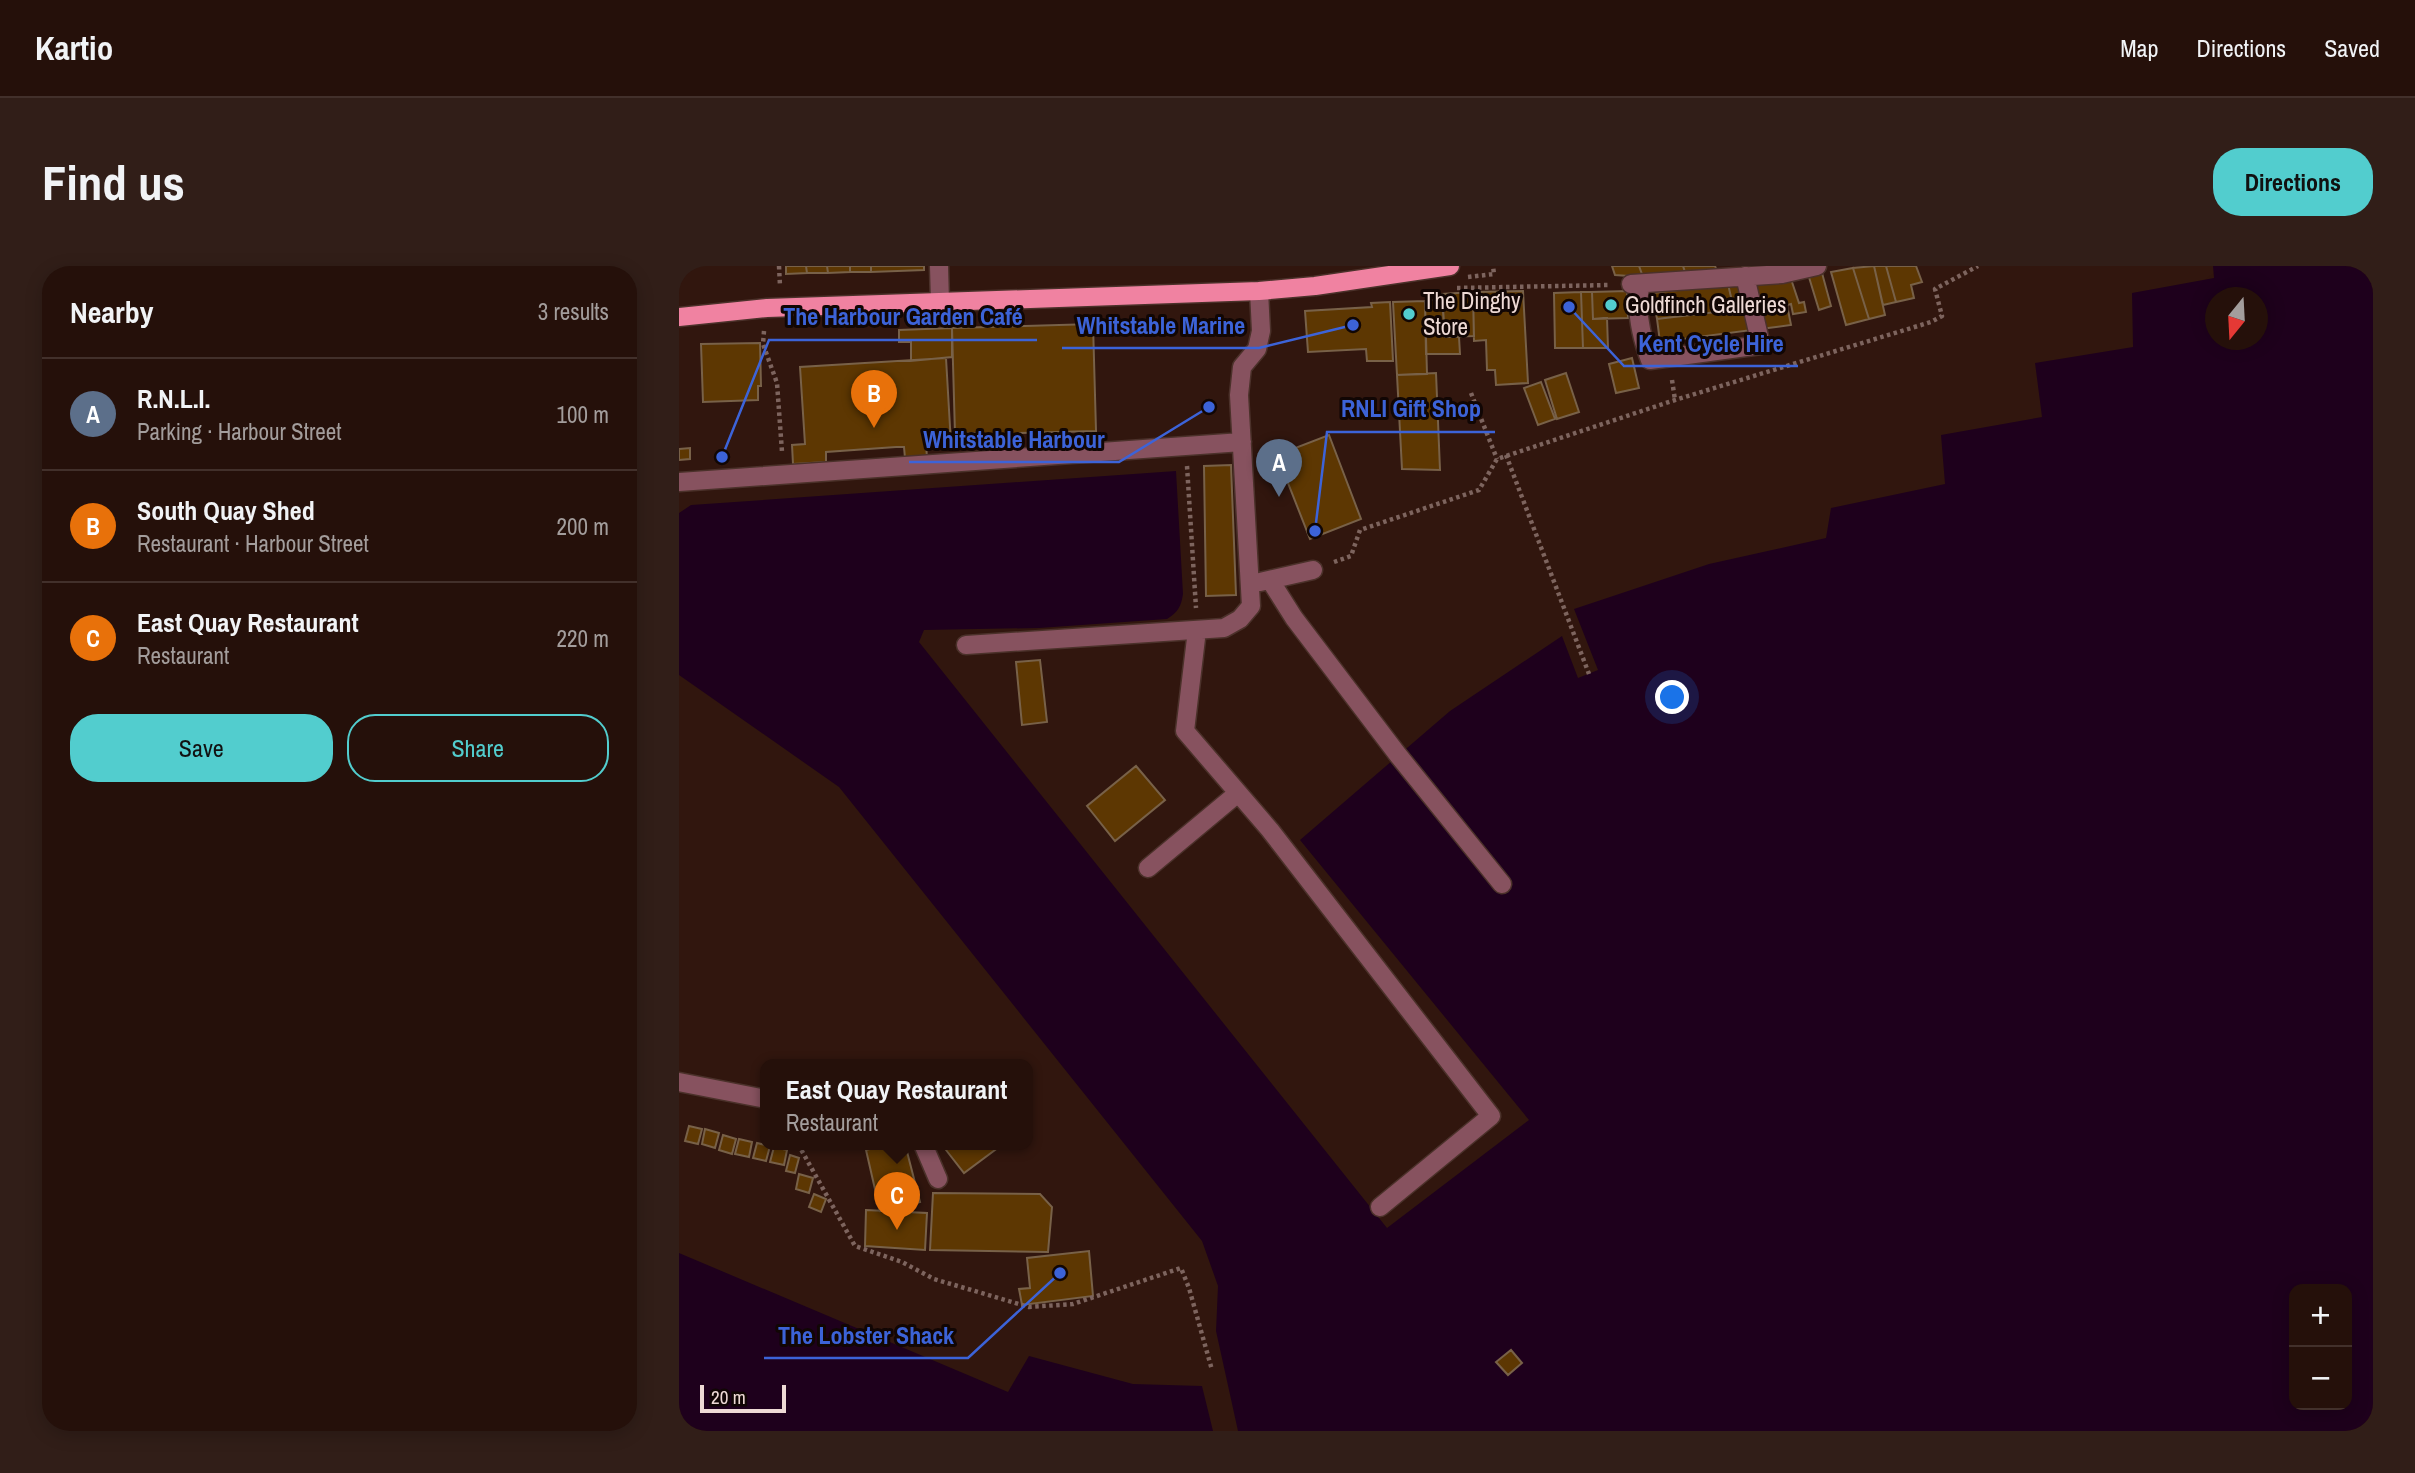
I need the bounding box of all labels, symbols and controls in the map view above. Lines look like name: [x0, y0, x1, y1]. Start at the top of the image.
text: Kartio: [35, 26, 113, 70]
text: Map: [2120, 32, 2158, 64]
text: Directions: [2196, 32, 2286, 64]
text: Saved: [2324, 32, 2380, 64]
button: Directions: [2213, 148, 2373, 216]
text: Find us: [42, 149, 185, 215]
place label: The Dinghy Store: [1423, 285, 1521, 342]
north arrow: [2205, 287, 2268, 350]
place label: Goldfinch Galleries: [1625, 289, 1786, 320]
text: Nearby: [70, 292, 153, 332]
callout: The Harbour Garden Café: [769, 295, 1037, 340]
text: 3 results: [538, 296, 609, 327]
marker: Goldfinch Galleries: [1603, 297, 1619, 313]
text: The Harbour Garden Café: [783, 300, 1023, 332]
callout: Whitstable Marine: [1062, 303, 1259, 348]
marker: The Dinghy Store: [1401, 306, 1417, 322]
text: Whitstable Marine: [1077, 309, 1245, 341]
callout: Kent Cycle Hire: [1624, 321, 1798, 366]
text: Kent Cycle Hire: [1638, 327, 1784, 359]
pin: B: [851, 370, 897, 428]
text: R.N.L.I.: [137, 381, 210, 416]
callout: RNLI Gift Shop: [1327, 387, 1495, 432]
text: RNLI Gift Shop: [1341, 392, 1481, 424]
text: A: [86, 399, 100, 430]
text: 100 m: [557, 399, 609, 430]
text: Parking · Harbour Street: [137, 416, 341, 447]
callout: Whitstable Harbour: [909, 417, 1119, 462]
text: Whitstable Harbour: [923, 423, 1105, 455]
pin: A: [1256, 439, 1302, 497]
text: South Quay Shed: [137, 493, 315, 528]
text: B: [86, 511, 100, 542]
text: 200 m: [557, 511, 609, 542]
text: Restaurant · Harbour Street: [137, 528, 369, 559]
text: East Quay Restaurant: [137, 605, 359, 640]
text: C: [86, 623, 100, 654]
text: 220 m: [557, 623, 609, 654]
text: Restaurant: [137, 640, 229, 671]
your location: [1655, 680, 1689, 714]
button: Save: [70, 714, 333, 782]
button: Share: [347, 714, 609, 782]
popup: [760, 1059, 1033, 1150]
text: East Quay Restaurant: [786, 1072, 1007, 1107]
text: Restaurant: [786, 1107, 878, 1138]
pin: C: [874, 1172, 920, 1230]
map controls: [2289, 1284, 2352, 1410]
button: +: [2289, 1284, 2352, 1347]
callout: The Lobster Shack: [764, 1313, 968, 1358]
text: The Lobster Shack: [778, 1319, 954, 1351]
button: −: [2289, 1347, 2352, 1410]
scale bar: [700, 1382, 786, 1414]
text: 20 m: [711, 1384, 746, 1410]

